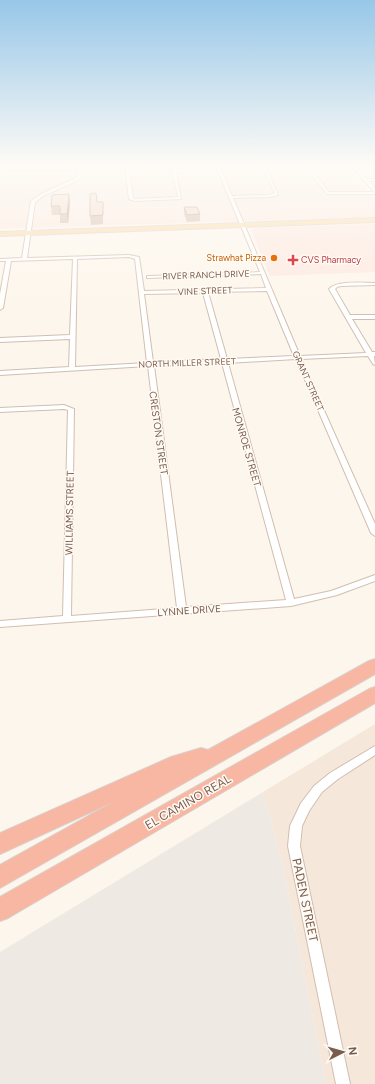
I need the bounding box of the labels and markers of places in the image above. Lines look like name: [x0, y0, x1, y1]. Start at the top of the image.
place label: Strawhat Pizza: [206, 252, 266, 263]
marker: Strawhat Pizza: [269, 253, 279, 263]
place label: CVS Pharmacy: [301, 254, 361, 265]
marker: CVS Pharmacy: [288, 255, 298, 265]

